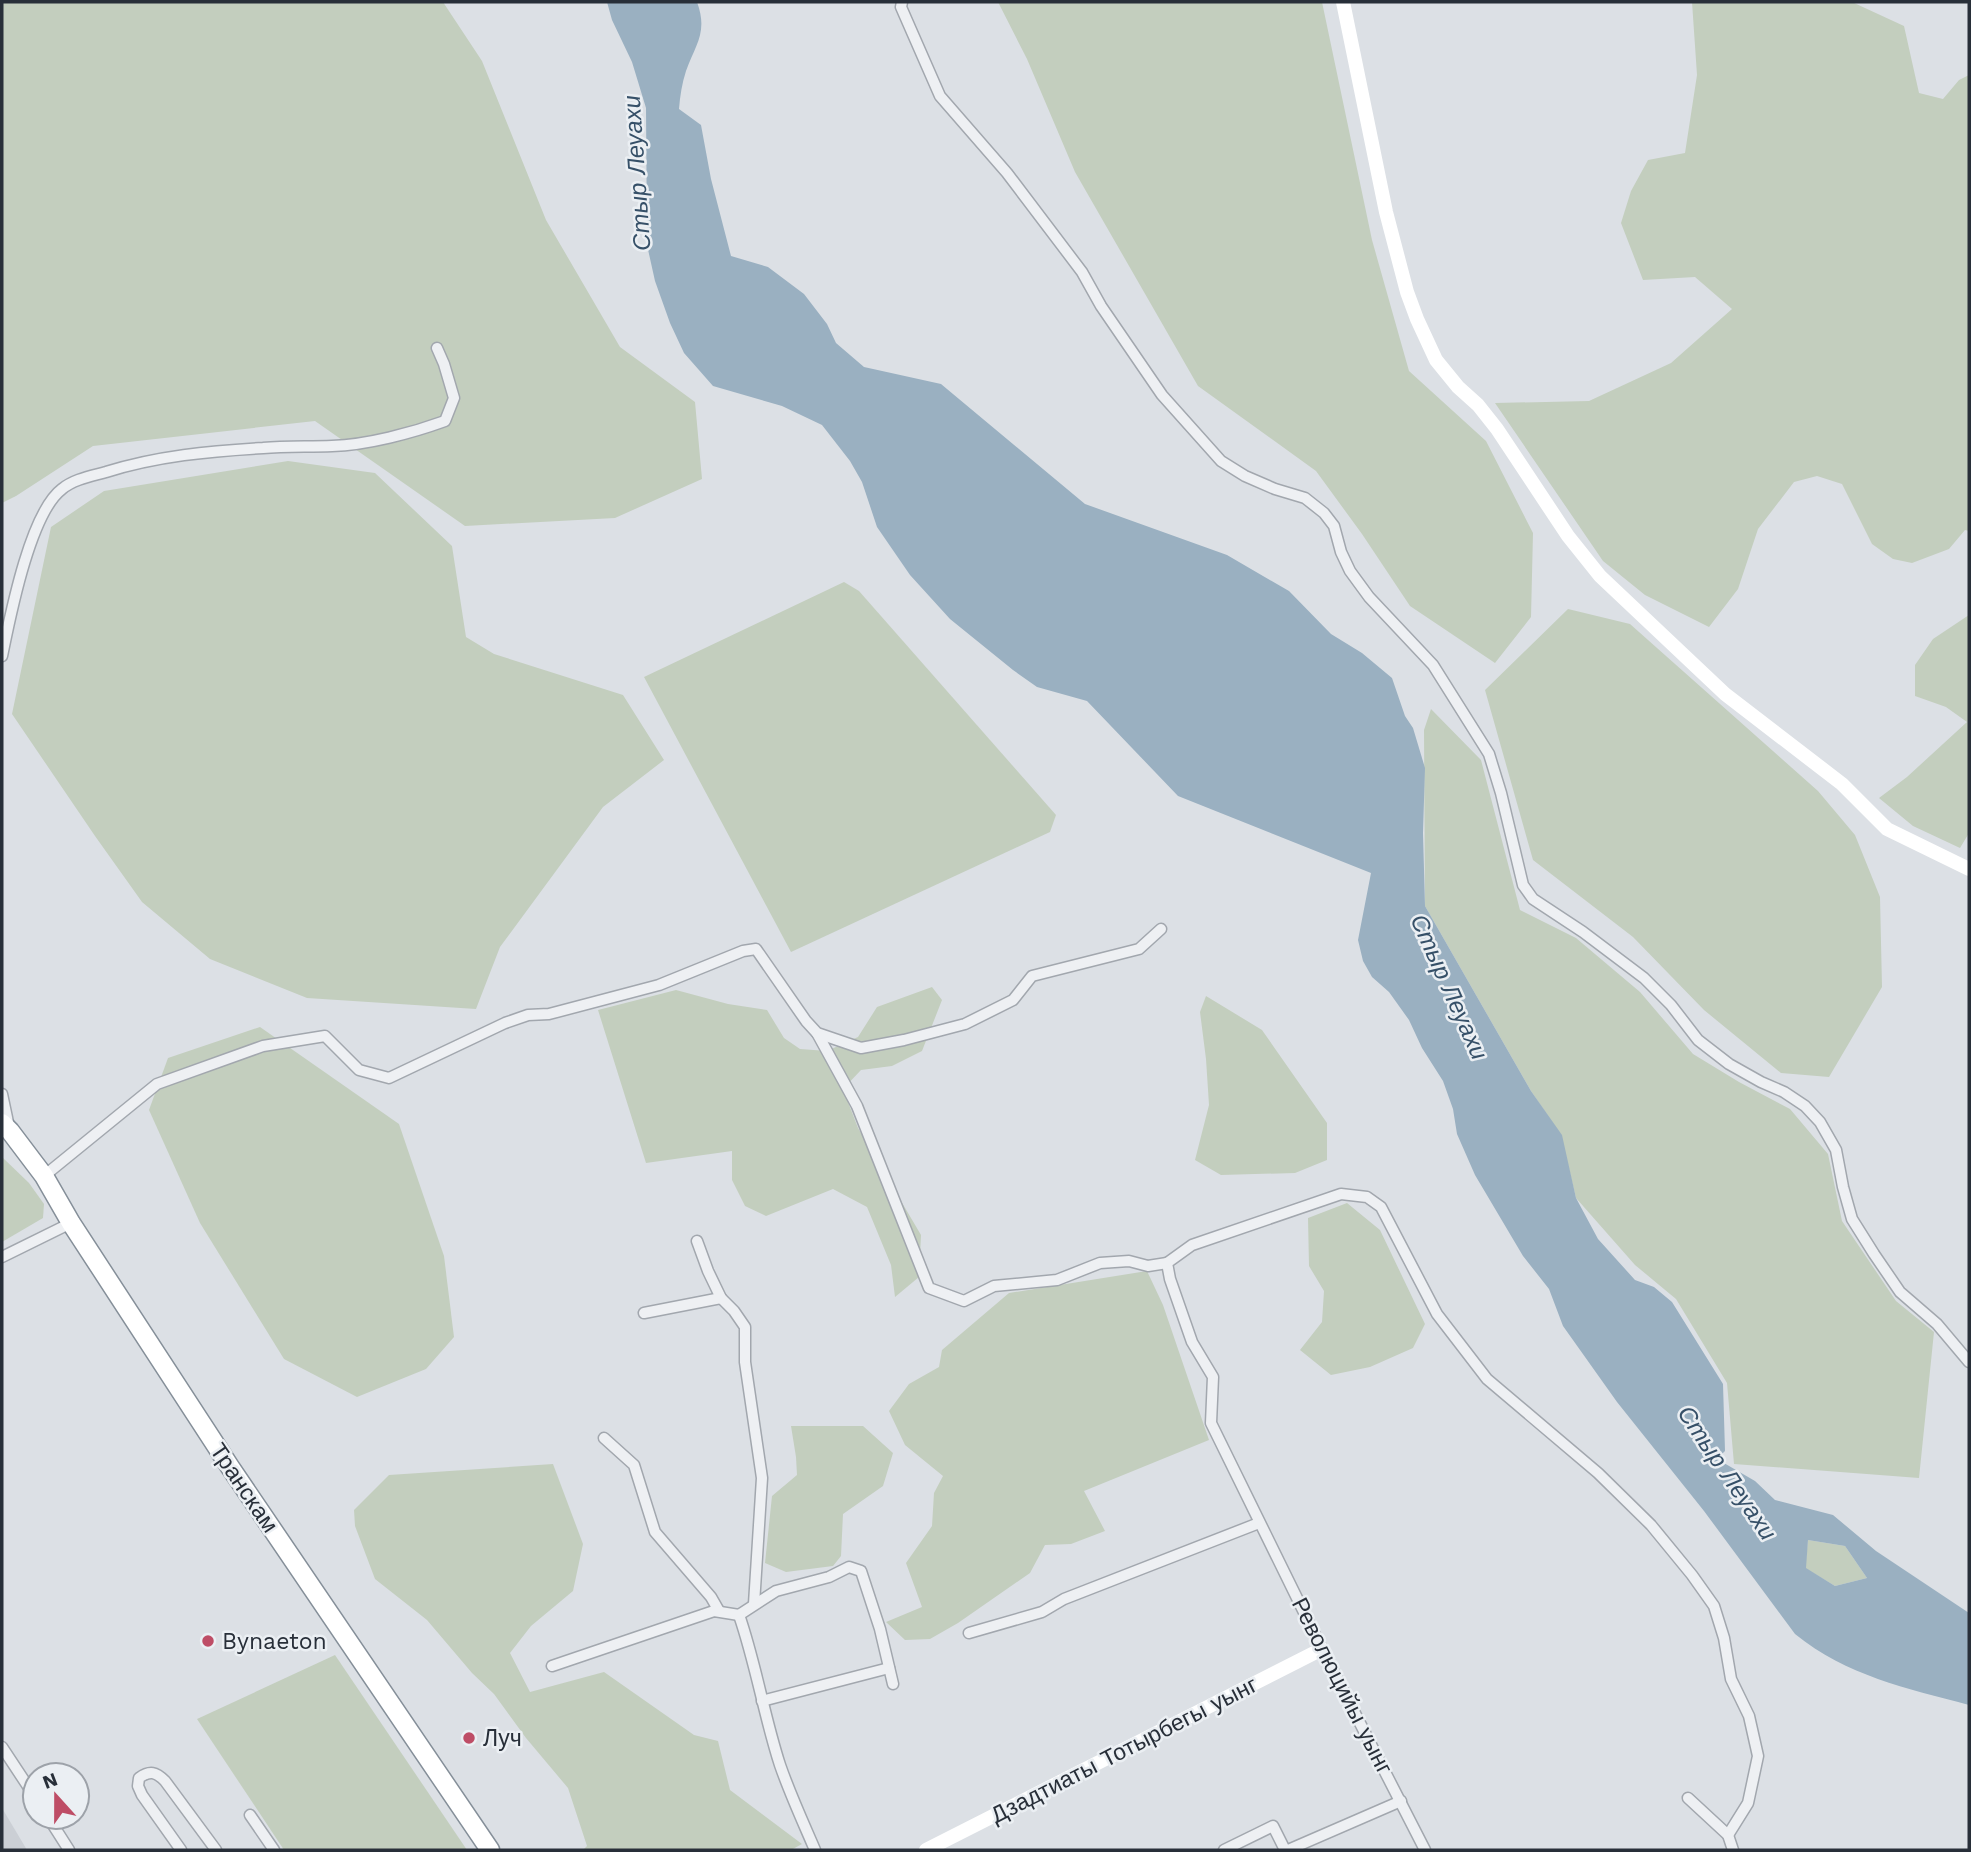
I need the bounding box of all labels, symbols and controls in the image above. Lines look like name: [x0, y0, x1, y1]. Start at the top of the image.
water label: Стыр Леуахи: [618, 94, 656, 252]
water label: Стыр Леуахи: [1404, 910, 1494, 1064]
water label: Стыр Леуахи: [1672, 1400, 1782, 1546]
street label: Транскам: [204, 1438, 284, 1538]
street label: Революцийы уынг: [1286, 1593, 1398, 1779]
place label: Bynaeton: [222, 1628, 327, 1655]
marker: Bynaeton: [200, 1633, 216, 1649]
street label: Дзадтиаты Тотырбегы уынг: [986, 1671, 1262, 1829]
place label: Луч: [483, 1725, 522, 1752]
marker: Луч: [461, 1730, 477, 1746]
north arrow: [21, 1761, 91, 1831]
text: N: [39, 1767, 61, 1794]

